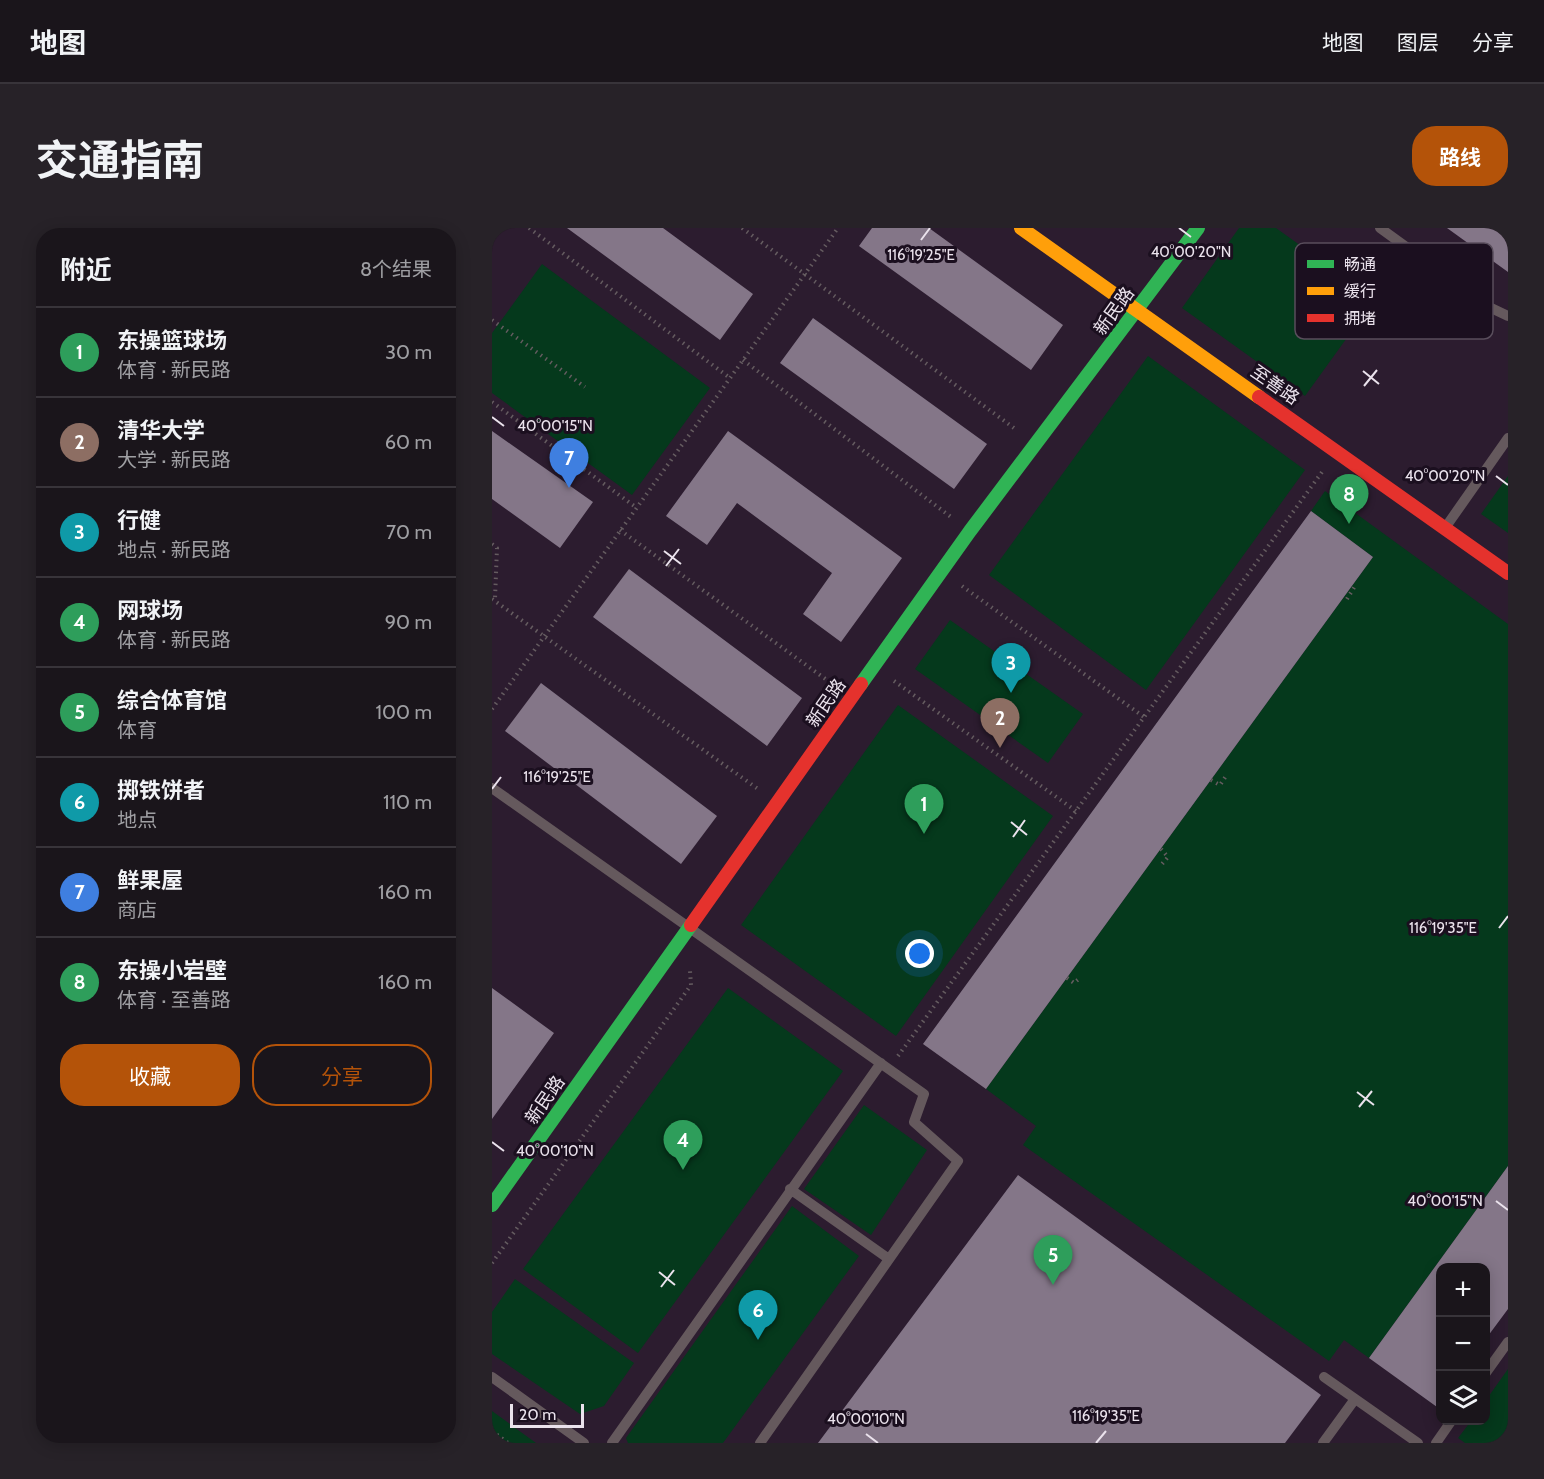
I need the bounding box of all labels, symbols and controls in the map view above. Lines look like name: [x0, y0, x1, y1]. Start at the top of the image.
text: 地图: [30, 26, 86, 60]
text: 地图: [1322, 30, 1364, 55]
text: 图层: [1397, 30, 1439, 55]
text: 分享: [1472, 30, 1514, 55]
button: 路线: [1412, 126, 1508, 186]
text: 交通指南: [36, 134, 204, 186]
text: 40°00'20"N: [1151, 243, 1231, 261]
legend: [1295, 243, 1493, 339]
text: 116°19'25"E: [887, 246, 955, 264]
text: 附近: [60, 254, 112, 286]
text: 畅通: [1344, 255, 1376, 274]
text: 8个结果: [360, 257, 432, 281]
text: 缓行: [1344, 282, 1376, 301]
street label: 新民路: [1089, 283, 1139, 339]
text: 拥堵: [1344, 309, 1376, 328]
text: 东操篮球场: [117, 327, 227, 354]
text: 1: [76, 340, 83, 364]
text: 30 m: [385, 340, 432, 364]
text: 体育 · 新民路: [117, 358, 231, 382]
street label: 至善路: [1247, 361, 1303, 409]
text: 清华大学: [117, 417, 205, 444]
text: 40°00'15"N: [517, 417, 593, 435]
text: 2: [74, 430, 85, 454]
text: 60 m: [385, 430, 432, 454]
pin: 7: [550, 438, 589, 488]
text: 大学 · 新民路: [117, 448, 231, 472]
text: 40°00'20"N: [1405, 467, 1485, 485]
pin: 8: [1330, 474, 1368, 524]
text: 行健: [117, 507, 161, 534]
text: 3: [74, 520, 85, 544]
text: 70 m: [386, 520, 432, 544]
text: 地点 · 新民路: [117, 538, 231, 562]
text: 网球场: [117, 597, 183, 624]
text: 4: [73, 610, 86, 634]
text: 90 m: [385, 610, 432, 634]
text: 体育 · 新民路: [117, 628, 231, 652]
pin: 3: [992, 644, 1030, 693]
street label: 新民路: [802, 675, 850, 731]
text: 综合体育馆: [117, 687, 227, 714]
pin: 2: [980, 698, 1020, 748]
text: 5: [74, 700, 85, 724]
text: 100 m: [376, 700, 432, 724]
text: 体育: [117, 718, 157, 742]
text: 116°19'25"E: [523, 768, 591, 786]
text: 掷铁饼者: [117, 777, 205, 804]
pin: 1: [904, 784, 944, 834]
text: 6: [74, 790, 85, 814]
text: 110 m: [383, 790, 432, 814]
text: 地点: [117, 808, 157, 832]
text: 鲜果屋: [117, 867, 183, 894]
text: 7: [74, 880, 85, 904]
text: 160 m: [378, 880, 432, 904]
text: 商店: [117, 898, 157, 922]
text: 116°19'35"E: [1409, 919, 1477, 937]
your location: [905, 939, 934, 968]
text: 东操小岩壁: [117, 957, 227, 984]
text: 8: [73, 970, 86, 994]
text: 160 m: [378, 970, 432, 994]
text: 体育 · 至善路: [117, 988, 231, 1012]
button: 收藏: [60, 1044, 240, 1106]
button: 分享: [252, 1044, 432, 1106]
street label: 新民路: [521, 1072, 569, 1128]
pin: 4: [664, 1120, 702, 1170]
text: 40°00'10"N: [516, 1142, 594, 1160]
text: 40°00'15"N: [1407, 1192, 1483, 1210]
pin: 5: [1034, 1236, 1072, 1285]
map controls: [1436, 1263, 1490, 1425]
button: +: [1436, 1263, 1490, 1317]
pin: 6: [738, 1290, 778, 1340]
button: −: [1436, 1317, 1490, 1371]
button: layers: [1436, 1371, 1490, 1425]
scale bar: [510, 1401, 584, 1428]
text: 20 m: [519, 1405, 556, 1424]
text: 116°19'35"E: [1072, 1407, 1140, 1425]
text: 40°00'10"N: [827, 1410, 905, 1428]

